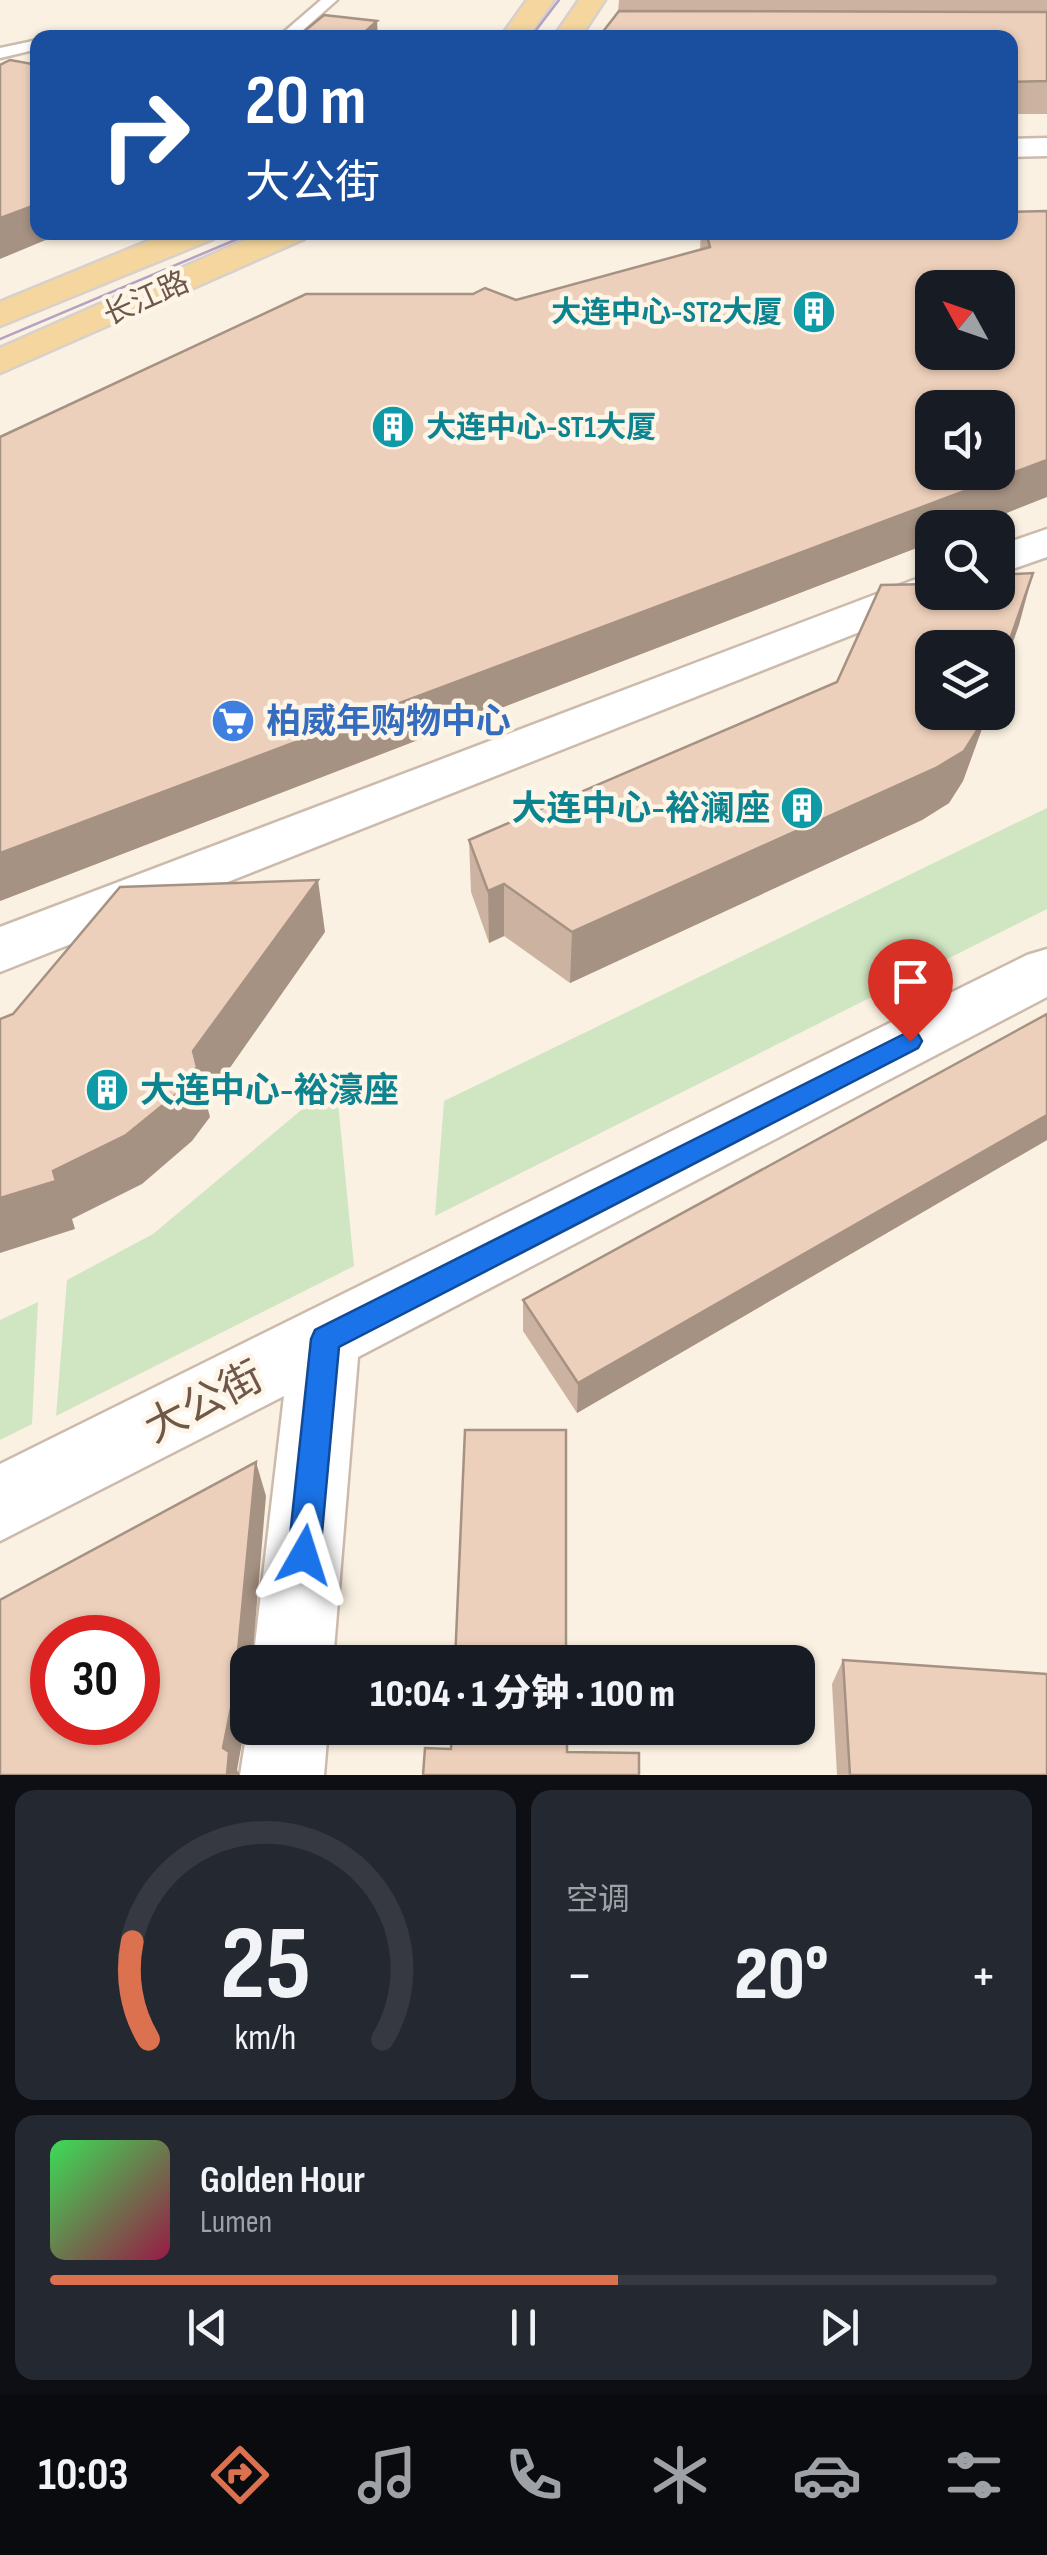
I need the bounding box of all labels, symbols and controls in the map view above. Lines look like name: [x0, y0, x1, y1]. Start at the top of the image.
text: 20 m: [245, 60, 366, 144]
icon: right: [80, 70, 210, 200]
text: 大公街: [245, 156, 380, 211]
street label: 长江路: [98, 264, 195, 334]
north arrow: [915, 270, 1015, 370]
map controls: [915, 270, 1015, 730]
building icon: 大连中心-ST2大厦: [791, 289, 837, 335]
place label: 大连中心-ST2大厦: [551, 295, 782, 331]
button: sound: [915, 390, 1015, 490]
building icon: 大连中心-ST1大厦: [370, 404, 416, 450]
place label: 大连中心-ST1大厦: [426, 410, 656, 446]
button: search: [915, 510, 1015, 610]
button: layers: [915, 630, 1015, 730]
supermarket icon: 柏威年购物中心: [210, 698, 256, 744]
place label: 柏威年购物中心: [266, 701, 511, 744]
building icon: 大连中心-裕澜座: [779, 785, 825, 831]
place label: 大连中心-裕澜座: [512, 788, 770, 831]
pin: [868, 939, 953, 1042]
icon: arrive: [883, 954, 938, 1009]
building icon: 大连中心-裕濠座: [84, 1067, 130, 1113]
place label: 大连中心-裕濠座: [140, 1070, 398, 1113]
street label: 大公街: [136, 1352, 272, 1455]
position arrow: [252, 1503, 356, 1607]
speed limit sign: 30: [30, 1615, 160, 1745]
text: 10:04 · 1 分钟 · 100 m: [370, 1672, 675, 1717]
text: 空调: [566, 1881, 630, 1920]
text: 25: [220, 1903, 311, 2028]
text: 20°: [734, 1930, 829, 2021]
text: −: [566, 1943, 593, 2010]
text: +: [970, 1943, 997, 2010]
text: km/h: [235, 2017, 296, 2060]
text: Golden Hour: [200, 2158, 365, 2203]
text: Lumen: [200, 2203, 272, 2242]
icon: previous: [180, 2300, 235, 2355]
icon: pause: [496, 2300, 551, 2355]
icon: next: [812, 2300, 867, 2355]
icon: directions: [205, 2440, 275, 2510]
icon: music: [352, 2440, 422, 2510]
icon: phone: [499, 2440, 569, 2510]
icon: climate: [645, 2440, 715, 2510]
icon: car: [792, 2440, 862, 2510]
icon: filters: [939, 2440, 1009, 2510]
text: 10:03: [38, 2448, 129, 2503]

